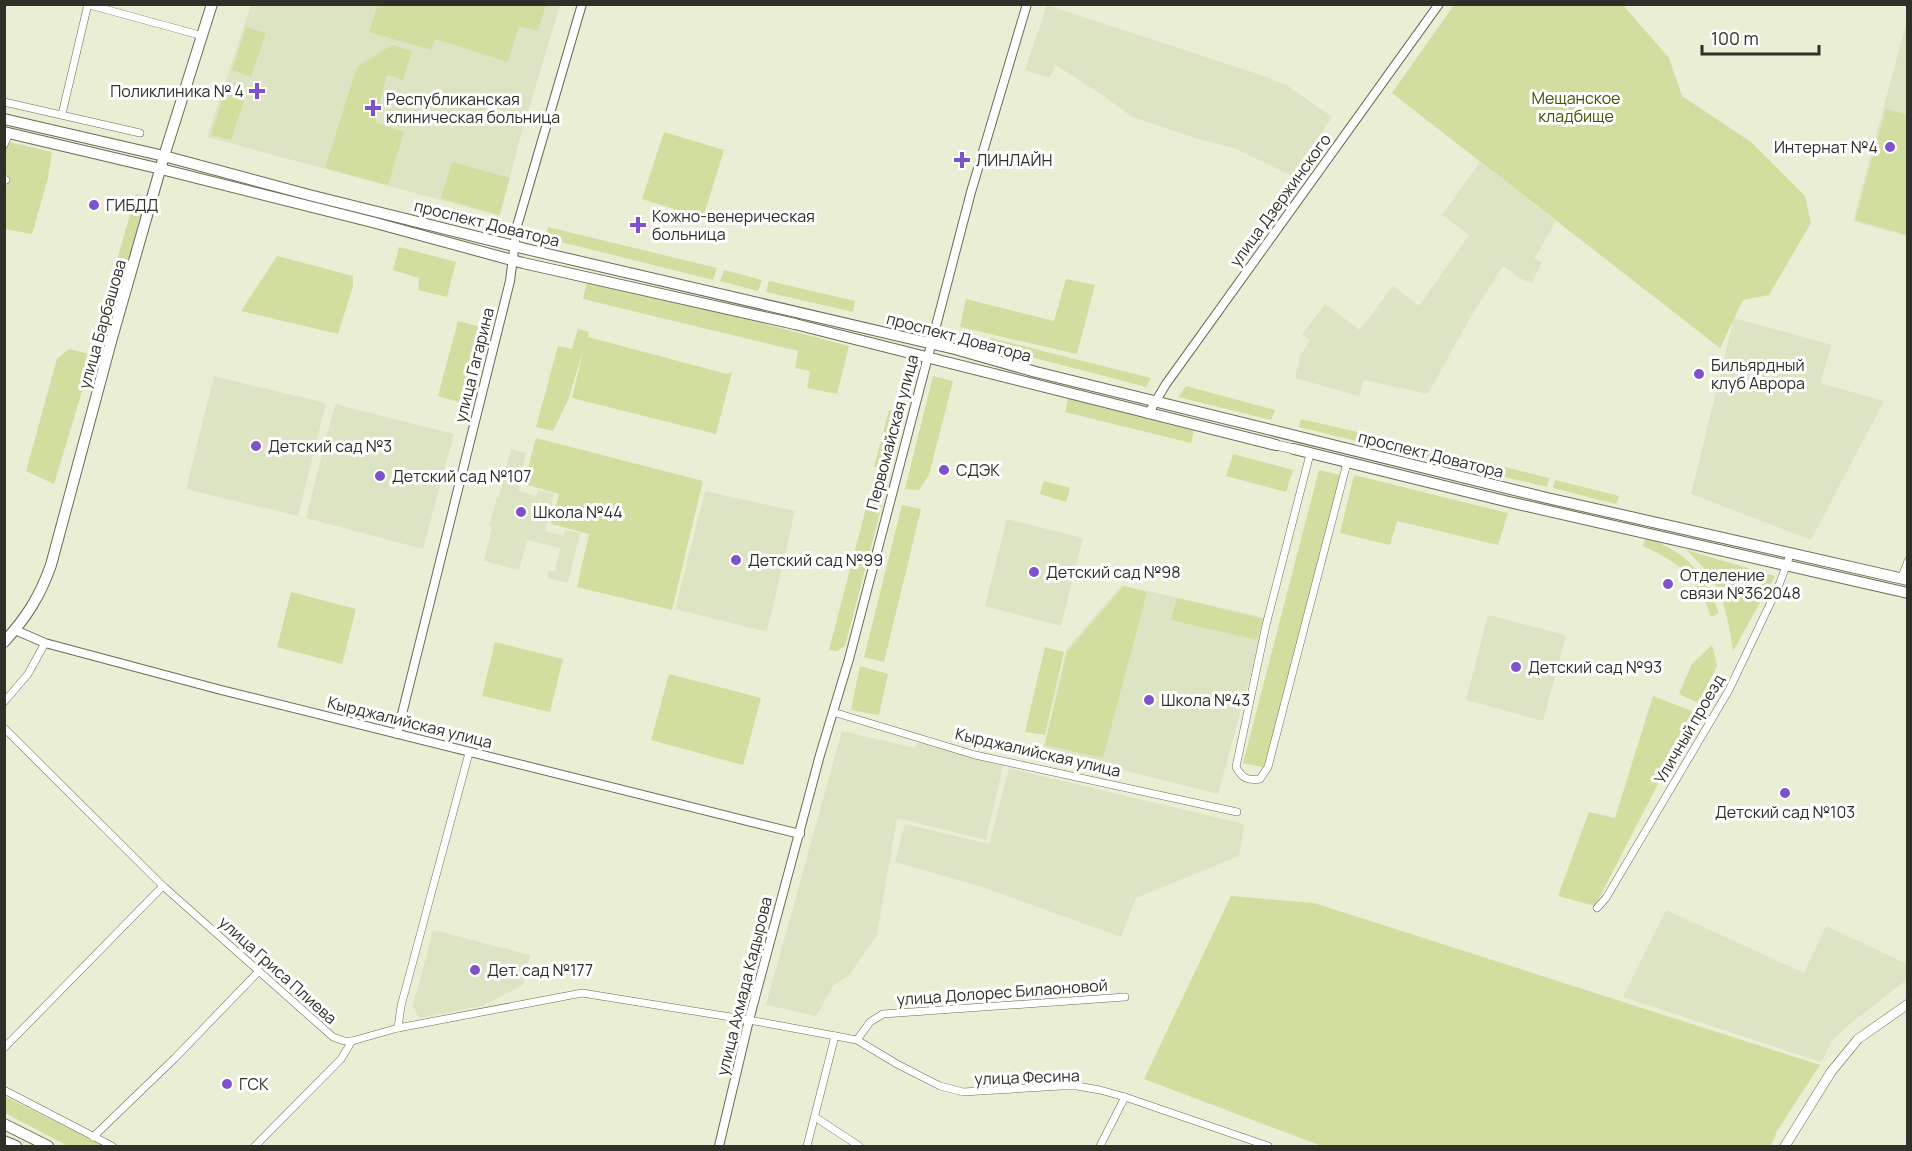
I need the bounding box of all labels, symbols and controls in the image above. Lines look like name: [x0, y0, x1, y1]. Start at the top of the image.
scale bar: [1702, 18, 1819, 56]
text: 100 m: [1711, 26, 1759, 50]
place label: Поликлиника № 4: [110, 80, 244, 102]
marker: Поликлиника № 4: [248, 82, 266, 100]
park label: Мещанское кладбище: [1532, 87, 1620, 127]
place label: Республиканская клиническая больница: [386, 88, 560, 128]
marker: Республиканская клиническая больница: [364, 99, 382, 117]
street label: улица Дзержинского: [1224, 129, 1336, 271]
place label: Интернат №4: [1774, 136, 1878, 158]
marker: Интернат №4: [1883, 140, 1897, 154]
place label: ЛИНЛАЙН: [976, 149, 1052, 171]
marker: ЛИНЛАЙН: [953, 151, 971, 169]
place label: ГИБДД: [106, 194, 159, 216]
street label: проспект Доватора: [412, 194, 562, 252]
marker: ГИБДД: [87, 198, 101, 212]
place label: Кожно-венерическая больница: [652, 205, 815, 245]
marker: Кожно-венерическая больница: [629, 216, 647, 234]
street label: улица Барбашова: [73, 257, 131, 391]
street label: улица Гагарина: [449, 305, 499, 425]
street label: проспект Доватора: [884, 307, 1034, 367]
street label: Первомайская улица: [861, 352, 923, 512]
place label: Бильярдный клуб Аврора: [1711, 354, 1805, 394]
marker: Бильярдный клуб Аврора: [1692, 367, 1706, 381]
street label: проспект Доватора: [1356, 425, 1506, 483]
place label: Детский сад №3: [268, 435, 392, 457]
marker: Детский сад №3: [249, 439, 263, 453]
place label: СДЭК: [956, 459, 1000, 481]
marker: СДЭК: [937, 463, 951, 477]
place label: Детский сад №107: [392, 465, 531, 487]
marker: Детский сад №107: [373, 469, 387, 483]
place label: Школа №44: [533, 501, 623, 523]
marker: Школа №44: [514, 505, 528, 519]
place label: Детский сад №99: [748, 549, 883, 571]
marker: Детский сад №99: [729, 553, 743, 567]
place label: Детский сад №98: [1046, 561, 1181, 583]
place label: Отделение связи №362048: [1680, 564, 1801, 604]
marker: Детский сад №98: [1027, 565, 1041, 579]
marker: Отделение связи №362048: [1661, 577, 1675, 591]
place label: Детский сад №93: [1528, 656, 1662, 678]
marker: Детский сад №93: [1509, 660, 1523, 674]
street label: Уличный проезд: [1649, 670, 1729, 788]
place label: Школа №43: [1161, 689, 1250, 711]
street label: Кырджалийская улица: [325, 691, 495, 753]
marker: Школа №43: [1142, 693, 1156, 707]
street label: Кырджалийская улица: [953, 722, 1123, 782]
marker: Детский сад №103: [1778, 786, 1792, 800]
place label: Детский сад №103: [1715, 801, 1855, 823]
street label: улица Ахмада Кадырова: [711, 894, 777, 1078]
street label: улица Гриса Плиева: [214, 911, 342, 1029]
place label: Дет. сад №177: [487, 959, 593, 981]
marker: Дет. сад №177: [468, 963, 482, 977]
street label: улица Долорес Билаоновой: [896, 974, 1108, 1010]
street label: улица Фесина: [974, 1064, 1080, 1090]
place label: ГСК: [239, 1073, 269, 1095]
marker: ГСК: [220, 1077, 234, 1091]

